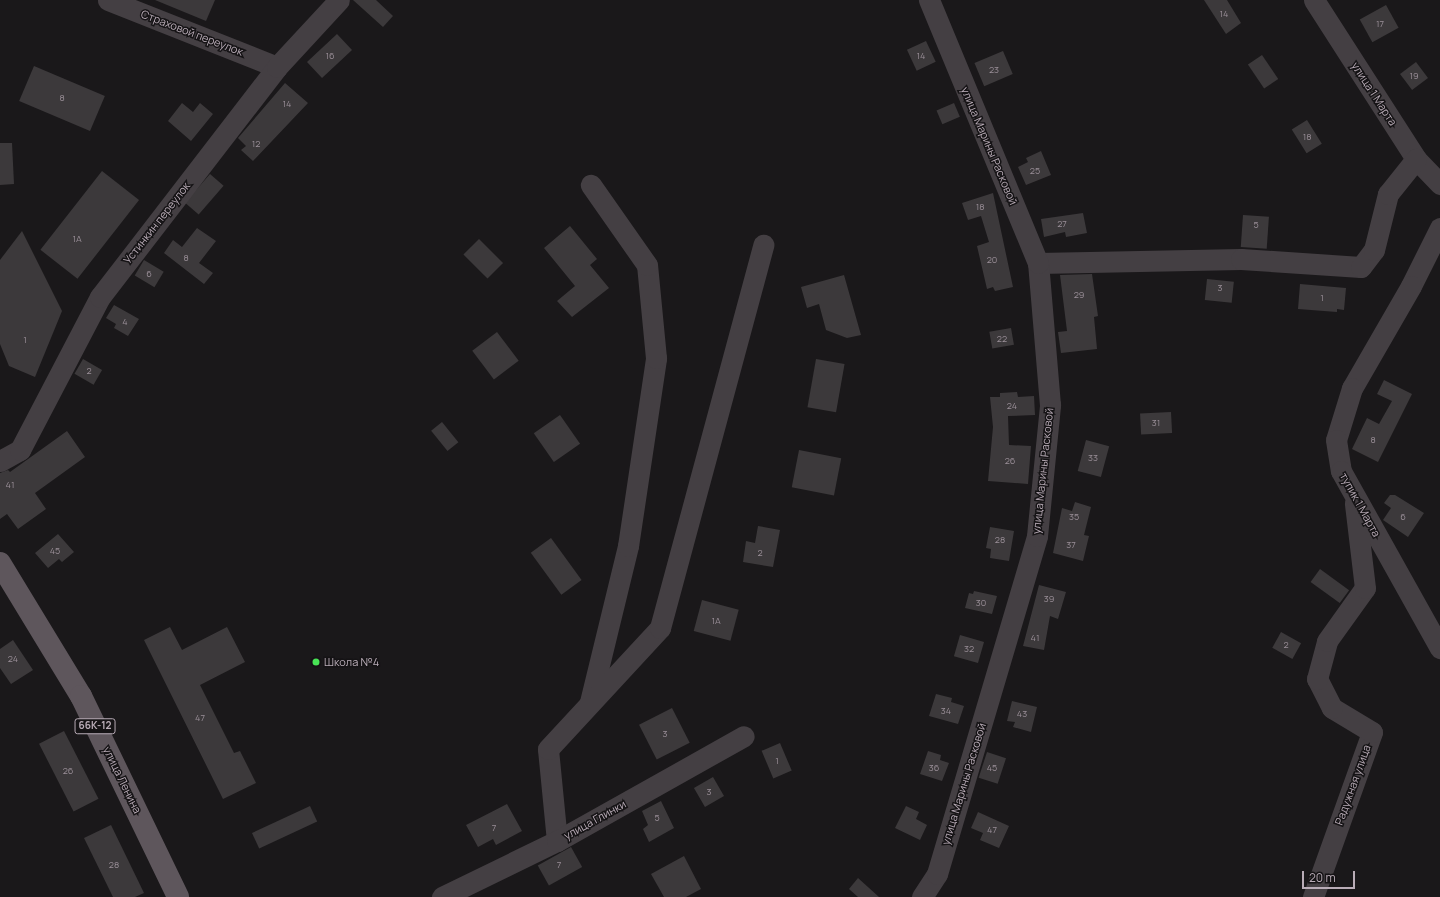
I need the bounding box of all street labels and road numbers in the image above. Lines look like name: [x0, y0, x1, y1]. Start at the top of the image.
street label: Страховой переулок: [139, 7, 245, 59]
street label: улица 1 Марта: [1349, 60, 1399, 128]
street label: улица Марины Расковой: [958, 85, 1020, 207]
street label: Устинкин переулок: [121, 180, 193, 266]
street label: улица Марины Расковой: [1030, 407, 1056, 535]
street label: тупик 1 Марта: [1337, 471, 1383, 539]
road number: 66К-12: [74, 718, 116, 734]
street label: улица Марины Расковой: [939, 721, 989, 847]
street label: Радужная улица: [1332, 743, 1374, 827]
street label: улица Ленина: [100, 744, 144, 816]
street label: улица Глинки: [562, 797, 628, 843]

